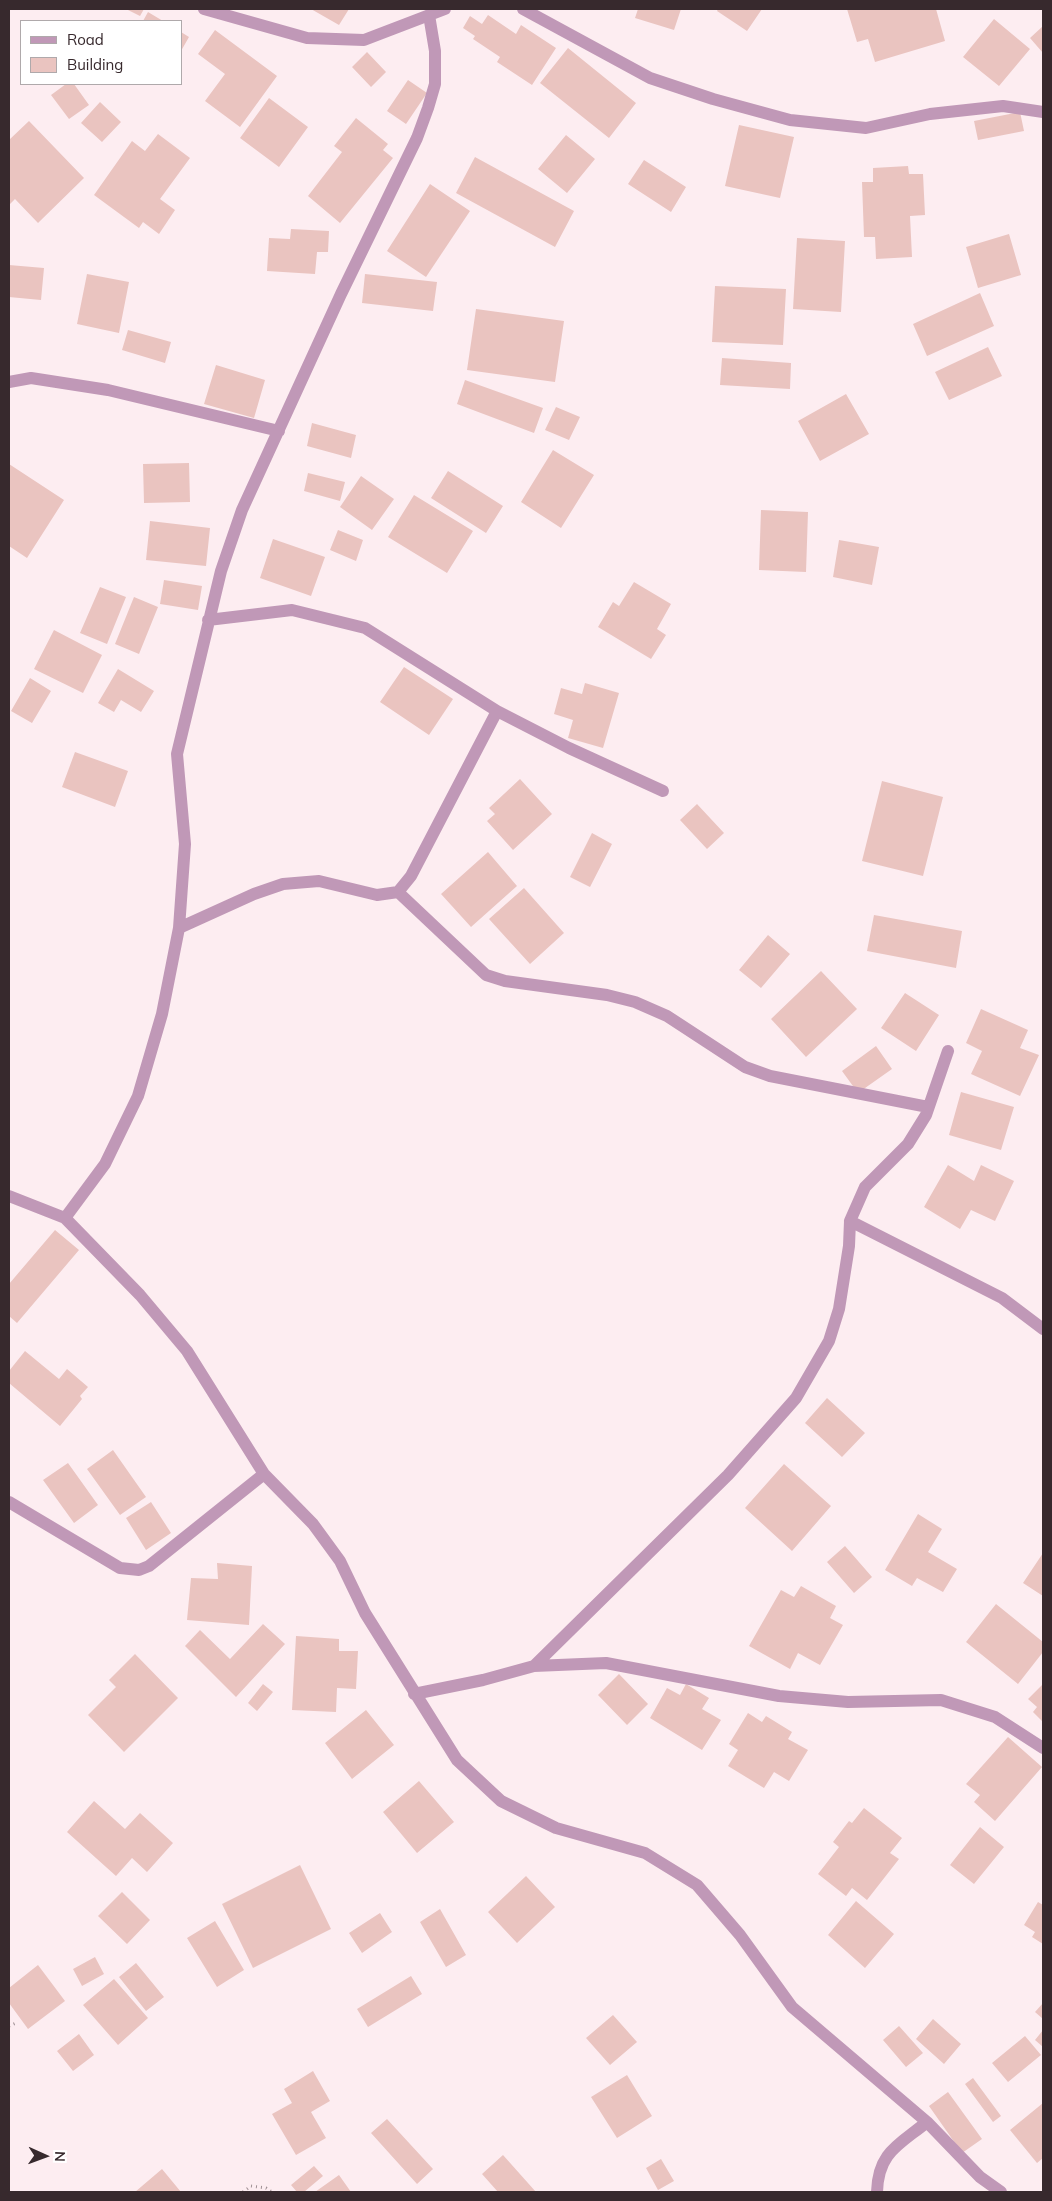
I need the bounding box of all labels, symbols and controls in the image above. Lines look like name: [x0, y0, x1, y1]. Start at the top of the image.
legend: [20, 20, 182, 85]
text: Road: [67, 30, 104, 49]
text: Building: [67, 55, 123, 74]
north arrow: [20, 2131, 70, 2181]
text: N: [51, 2151, 69, 2162]

